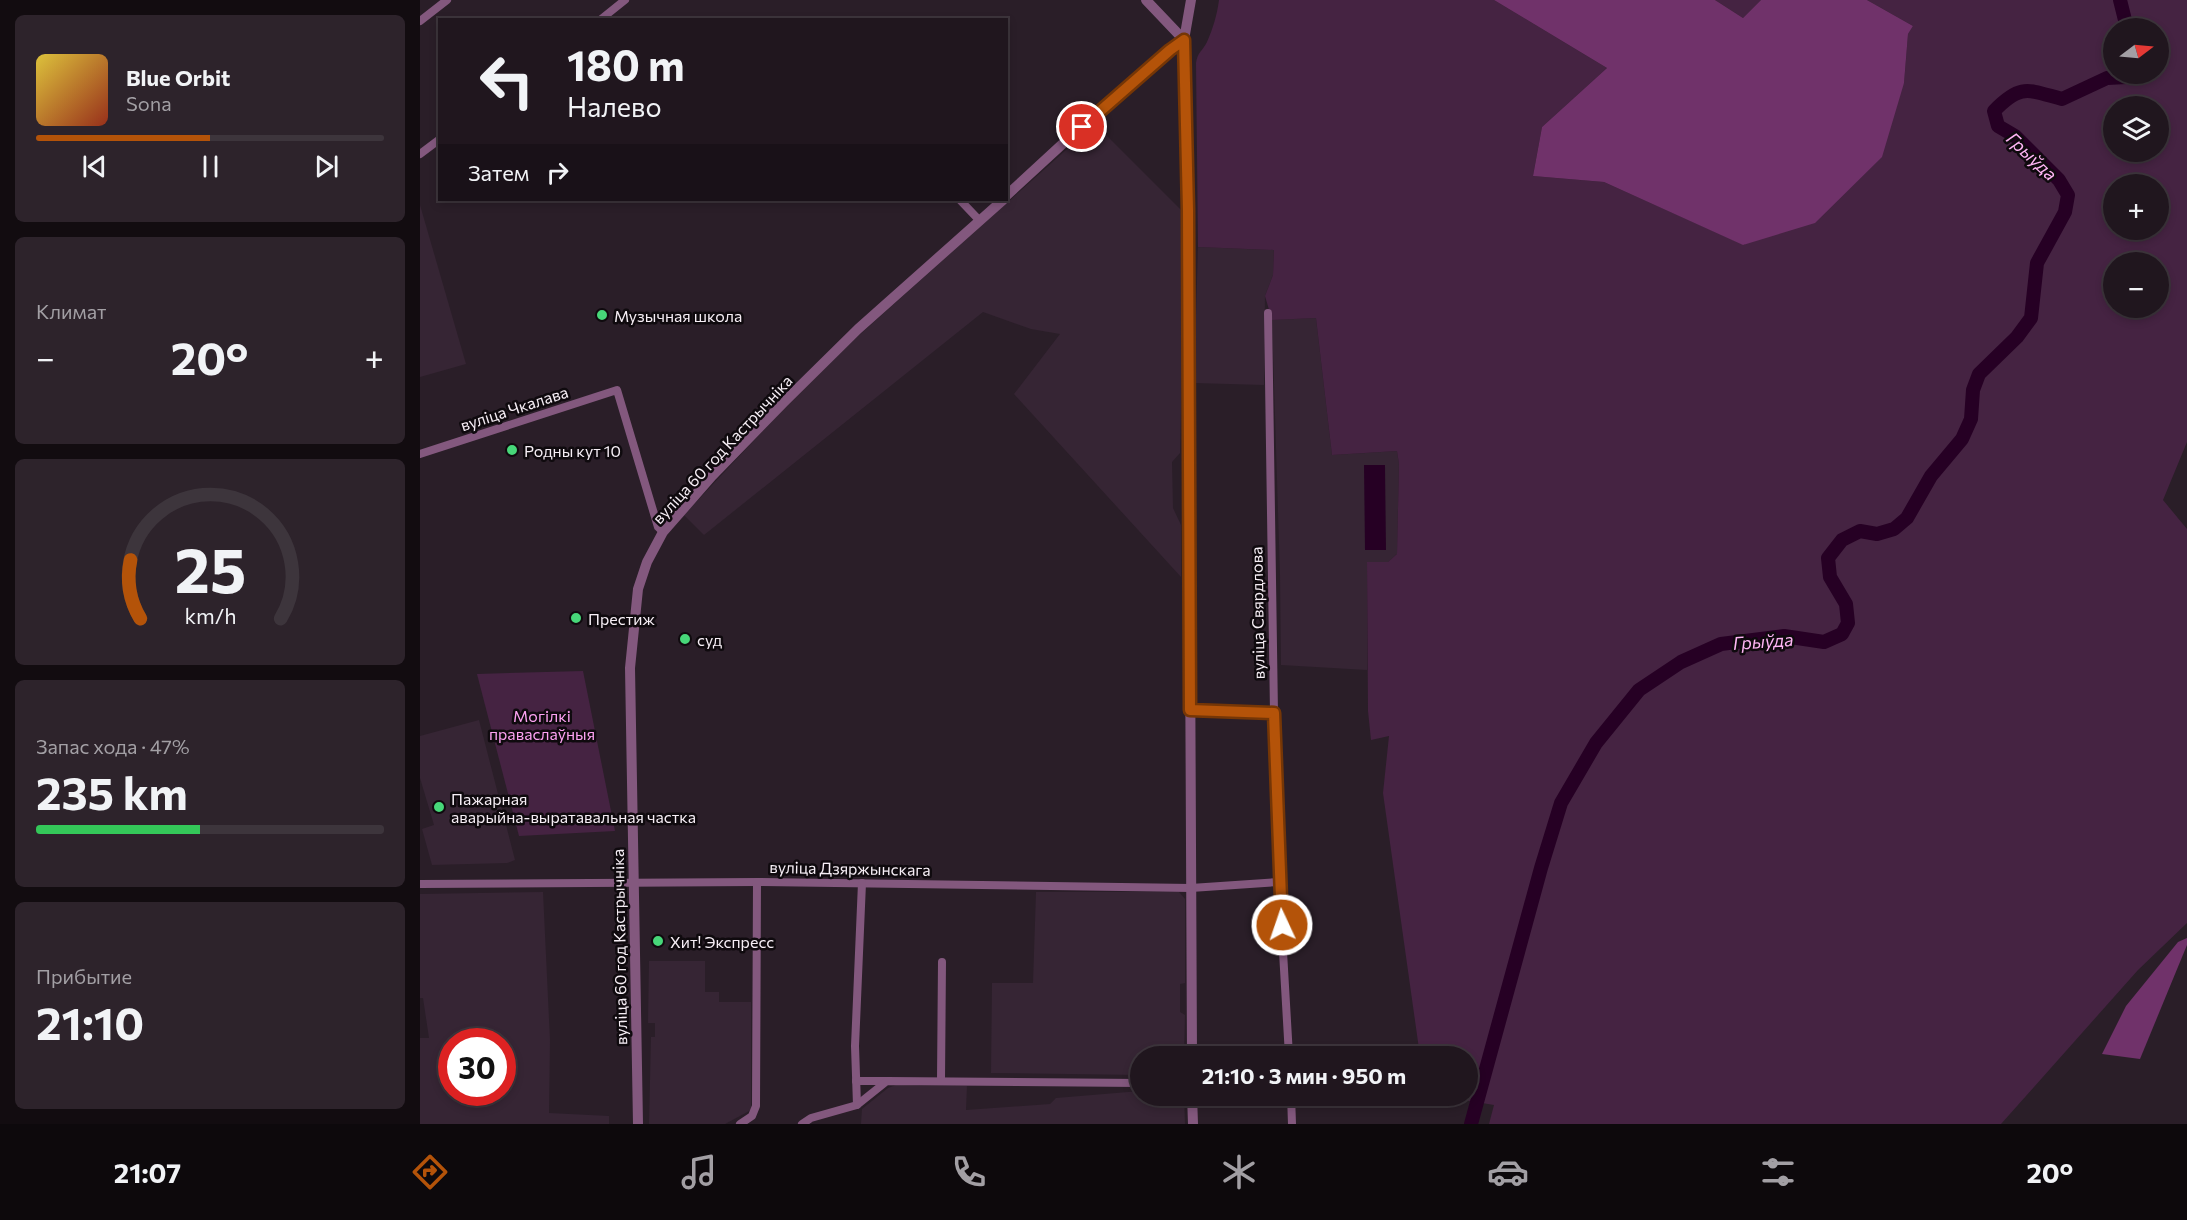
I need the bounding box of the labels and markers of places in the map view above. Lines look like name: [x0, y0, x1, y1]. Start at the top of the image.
pin: [1056, 101, 1107, 152]
place label: Музычная школа: [614, 306, 742, 325]
marker: Музычная школа: [595, 308, 609, 322]
place label: Родны кут 10: [524, 441, 621, 460]
marker: Родны кут 10: [505, 443, 519, 457]
place label: Престиж: [588, 609, 655, 628]
marker: Престиж: [569, 611, 583, 625]
place label: суд: [697, 630, 723, 649]
marker: суд: [678, 632, 692, 646]
place label: Пажарная аварыйна-выратавальная частка: [451, 789, 696, 826]
marker: Пажарная аварыйна-выратавальная частка: [432, 800, 446, 814]
place label: Хит! Экспресс: [670, 932, 774, 951]
marker: Хит! Экспресс: [651, 934, 665, 948]

